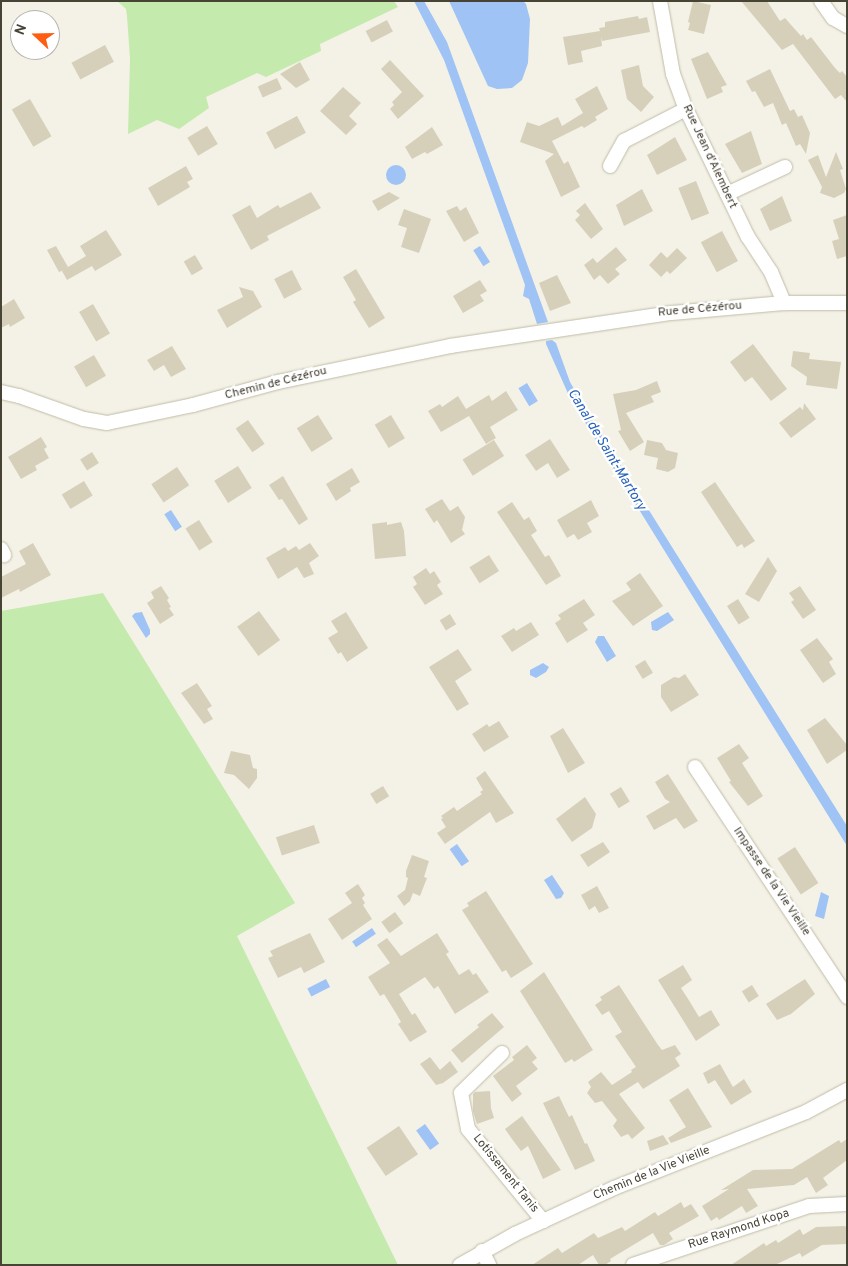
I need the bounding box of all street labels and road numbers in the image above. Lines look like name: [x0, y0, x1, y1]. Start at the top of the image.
street label: Rue Jean d'Alembert: [679, 103, 739, 211]
street label: Rue de Cézérou: [657, 299, 743, 321]
street label: Chemin de Cézérou: [224, 364, 328, 404]
street label: Impasse de la Vie Vieille: [729, 825, 813, 939]
street label: Lotissement Tanis: [469, 1132, 541, 1216]
street label: Chemin de la Vie Vieille: [591, 1144, 713, 1204]
street label: Rue Raymond Kopa: [687, 1207, 791, 1253]

